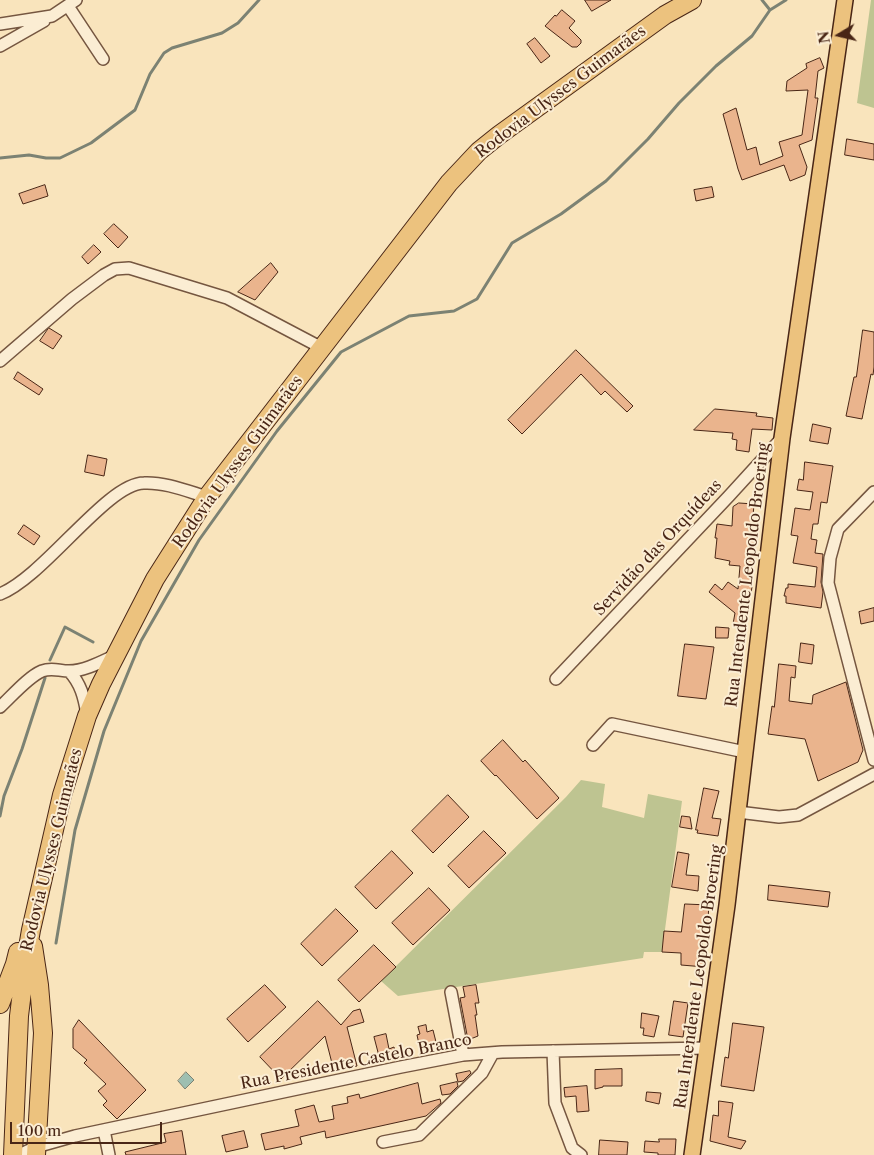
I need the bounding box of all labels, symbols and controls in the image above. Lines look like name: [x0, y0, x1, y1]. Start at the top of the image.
north arrow: [814, 10, 864, 60]
street label: Rodovia Ulysses Guimarães: [472, 22, 650, 162]
text: N: [814, 30, 834, 45]
street label: Rodovia Ulysses Guimarães: [169, 372, 307, 552]
street label: Rua Intendente Leopoldo Broering: [722, 442, 774, 708]
street label: Servidão das Orquídeas: [590, 476, 726, 620]
street label: Rodovia Ulysses Guimarães: [17, 747, 87, 953]
street label: Rua Intendente Leopoldo Broering: [671, 844, 727, 1110]
street label: Rua Presidente Castelo Branco: [239, 1030, 473, 1094]
scale bar: [12, 1112, 165, 1144]
text: 100 m: [18, 1121, 61, 1140]

